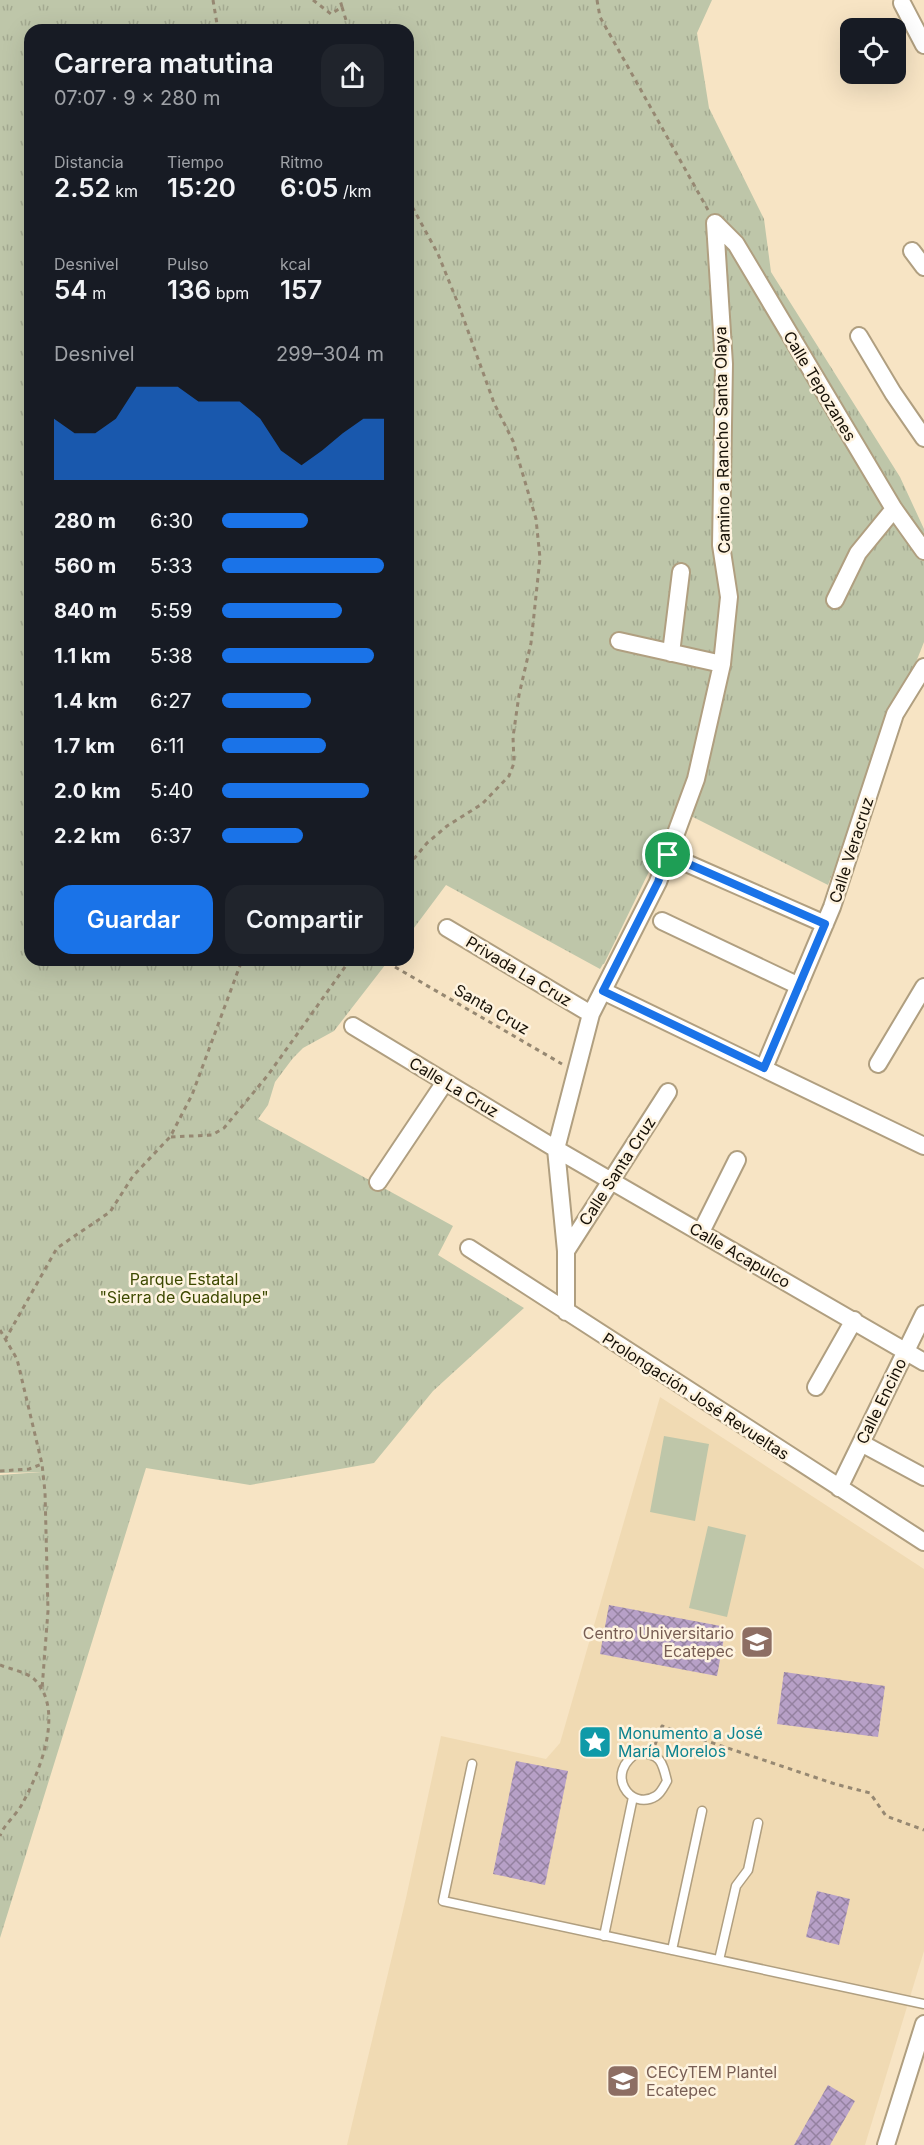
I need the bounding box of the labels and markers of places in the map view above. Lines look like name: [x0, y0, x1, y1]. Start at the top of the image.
pin: [642, 829, 693, 880]
place label: Centro Universitario Ecatepec: [583, 1623, 734, 1661]
school or university icon: Centro Universitario Ecatepec: [739, 1624, 775, 1660]
place label: Monumento a José María Morelos: [618, 1723, 763, 1761]
place icon: Monumento a José María Morelos: [577, 1724, 613, 1760]
place label: CECyTEM Plantel Ecatepec: [646, 2062, 777, 2100]
school or university icon: CECyTEM Plantel Ecatepec: [605, 2063, 641, 2099]

